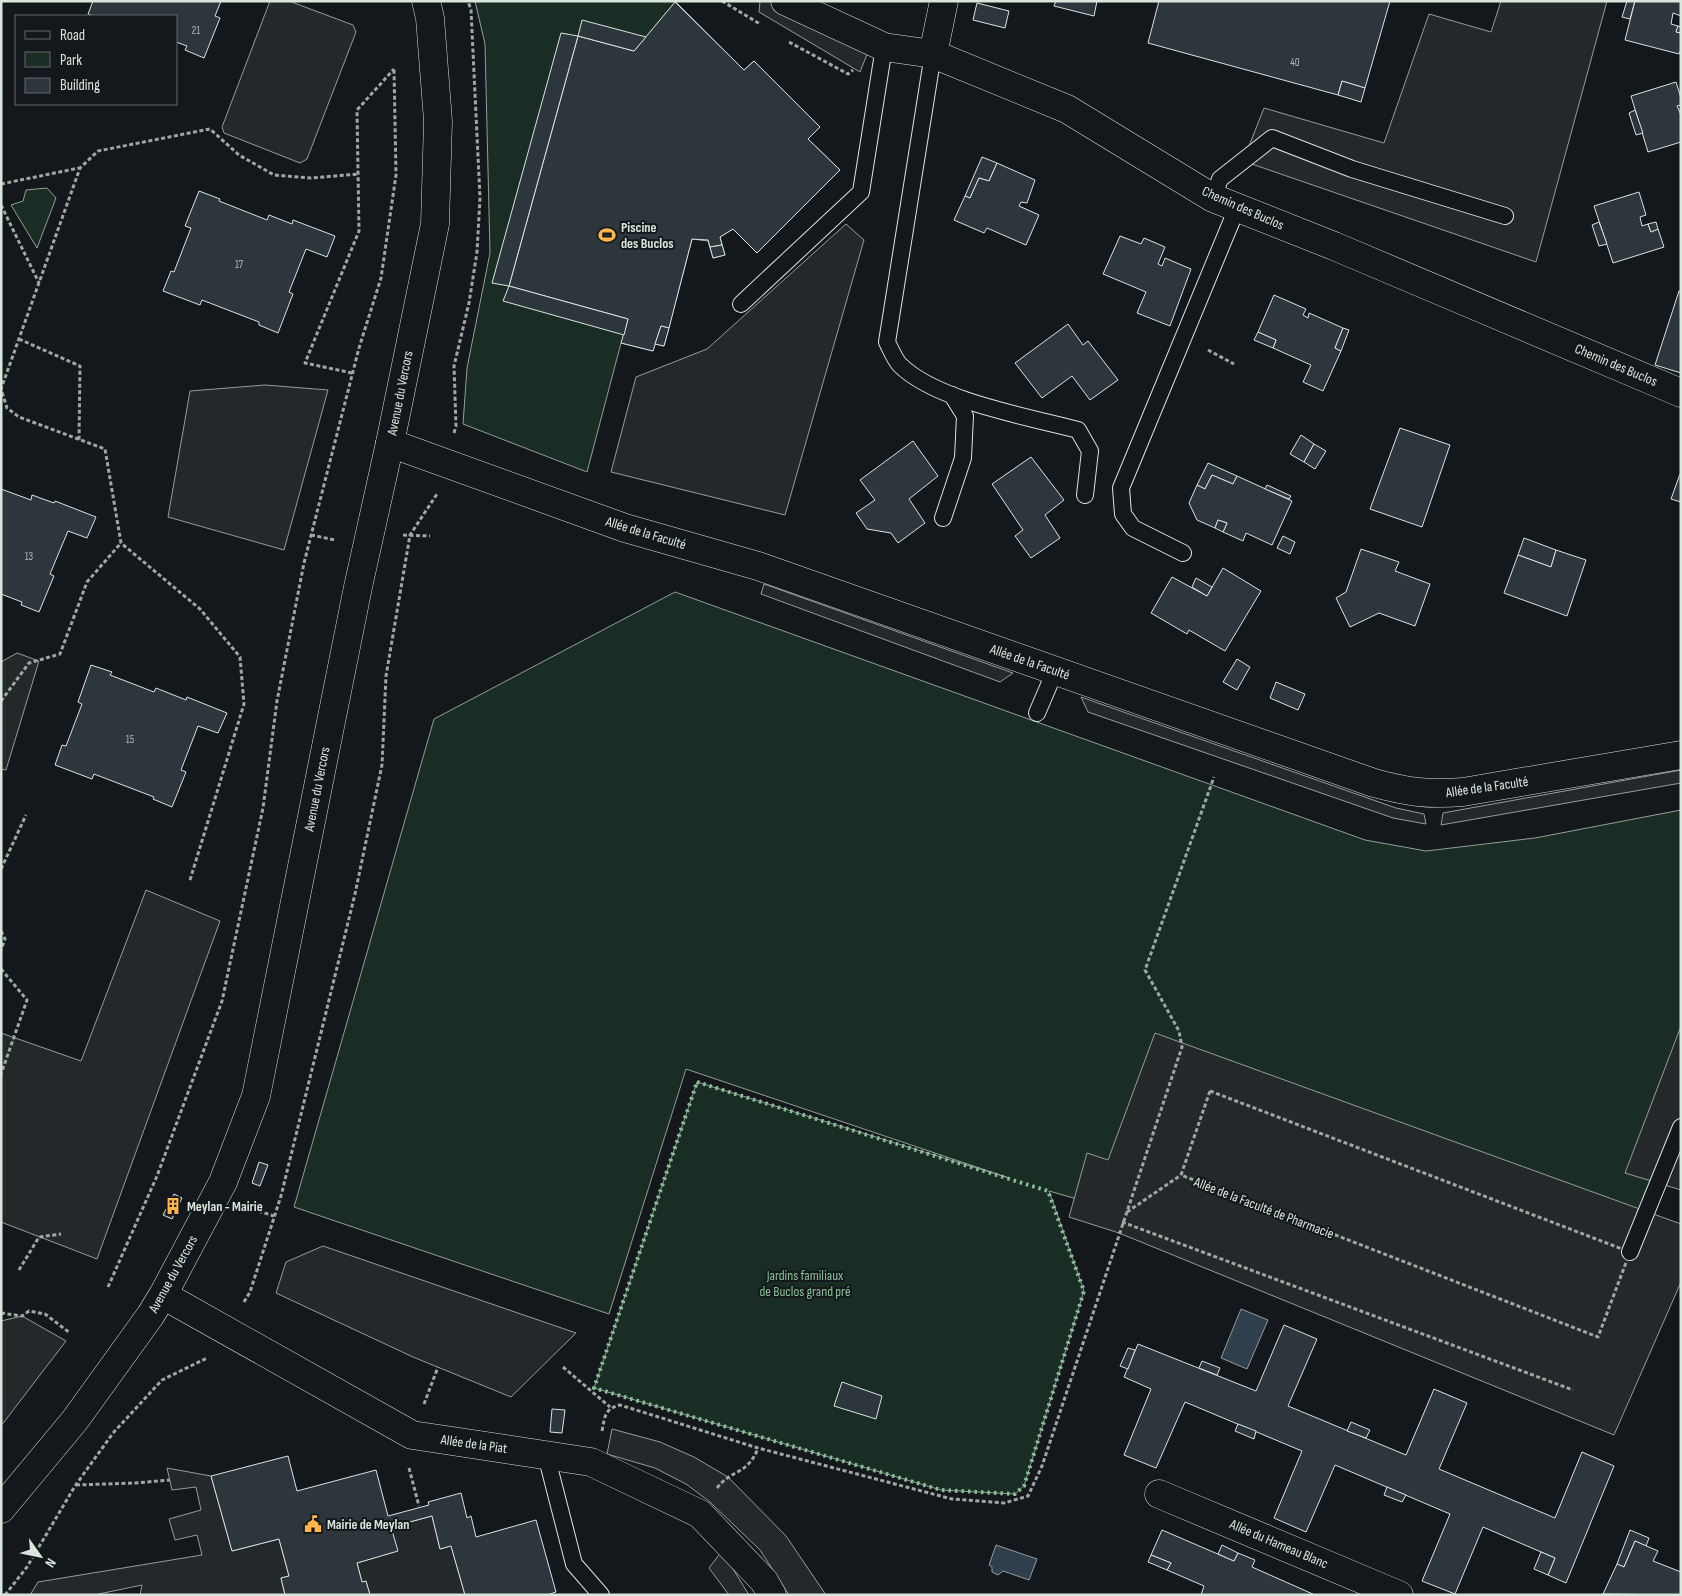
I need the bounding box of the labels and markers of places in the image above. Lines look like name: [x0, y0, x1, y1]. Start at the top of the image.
place label: Piscine des Buclos: [621, 219, 674, 252]
sports icon: Piscine des Buclos: [597, 225, 617, 245]
building icon: Meylan - Mairie: [163, 1196, 183, 1216]
place label: Meylan - Mairie: [187, 1198, 263, 1215]
public building icon: Mairie de Meylan: [303, 1514, 323, 1534]
place label: Mairie de Meylan: [327, 1516, 409, 1533]

